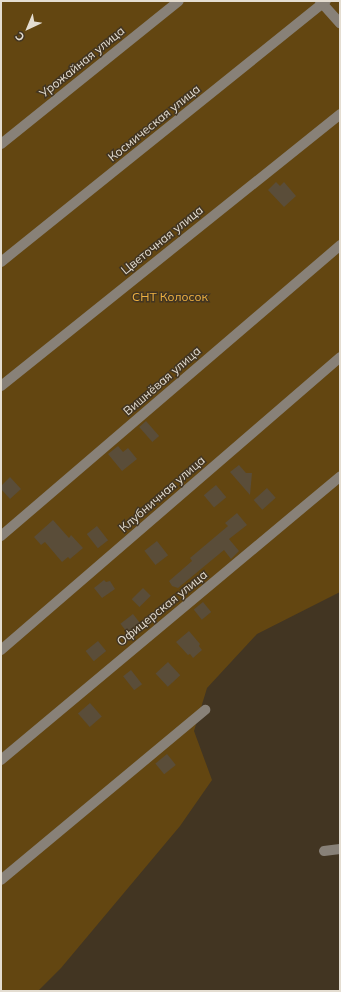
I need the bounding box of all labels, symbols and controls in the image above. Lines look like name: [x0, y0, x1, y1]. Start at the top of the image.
north arrow: [8, 8, 48, 48]
street label: Урожайная улица: [37, 23, 127, 101]
text: С: [12, 29, 27, 44]
street label: Космическая улица: [105, 82, 203, 164]
street label: Цветочная улица: [118, 203, 206, 277]
park label: СНТ Колосок: [132, 290, 208, 304]
street label: Вишнёвая улица: [120, 344, 204, 418]
street label: Клубничная улица: [116, 453, 208, 535]
street label: Офицерская улица: [114, 567, 210, 649]

